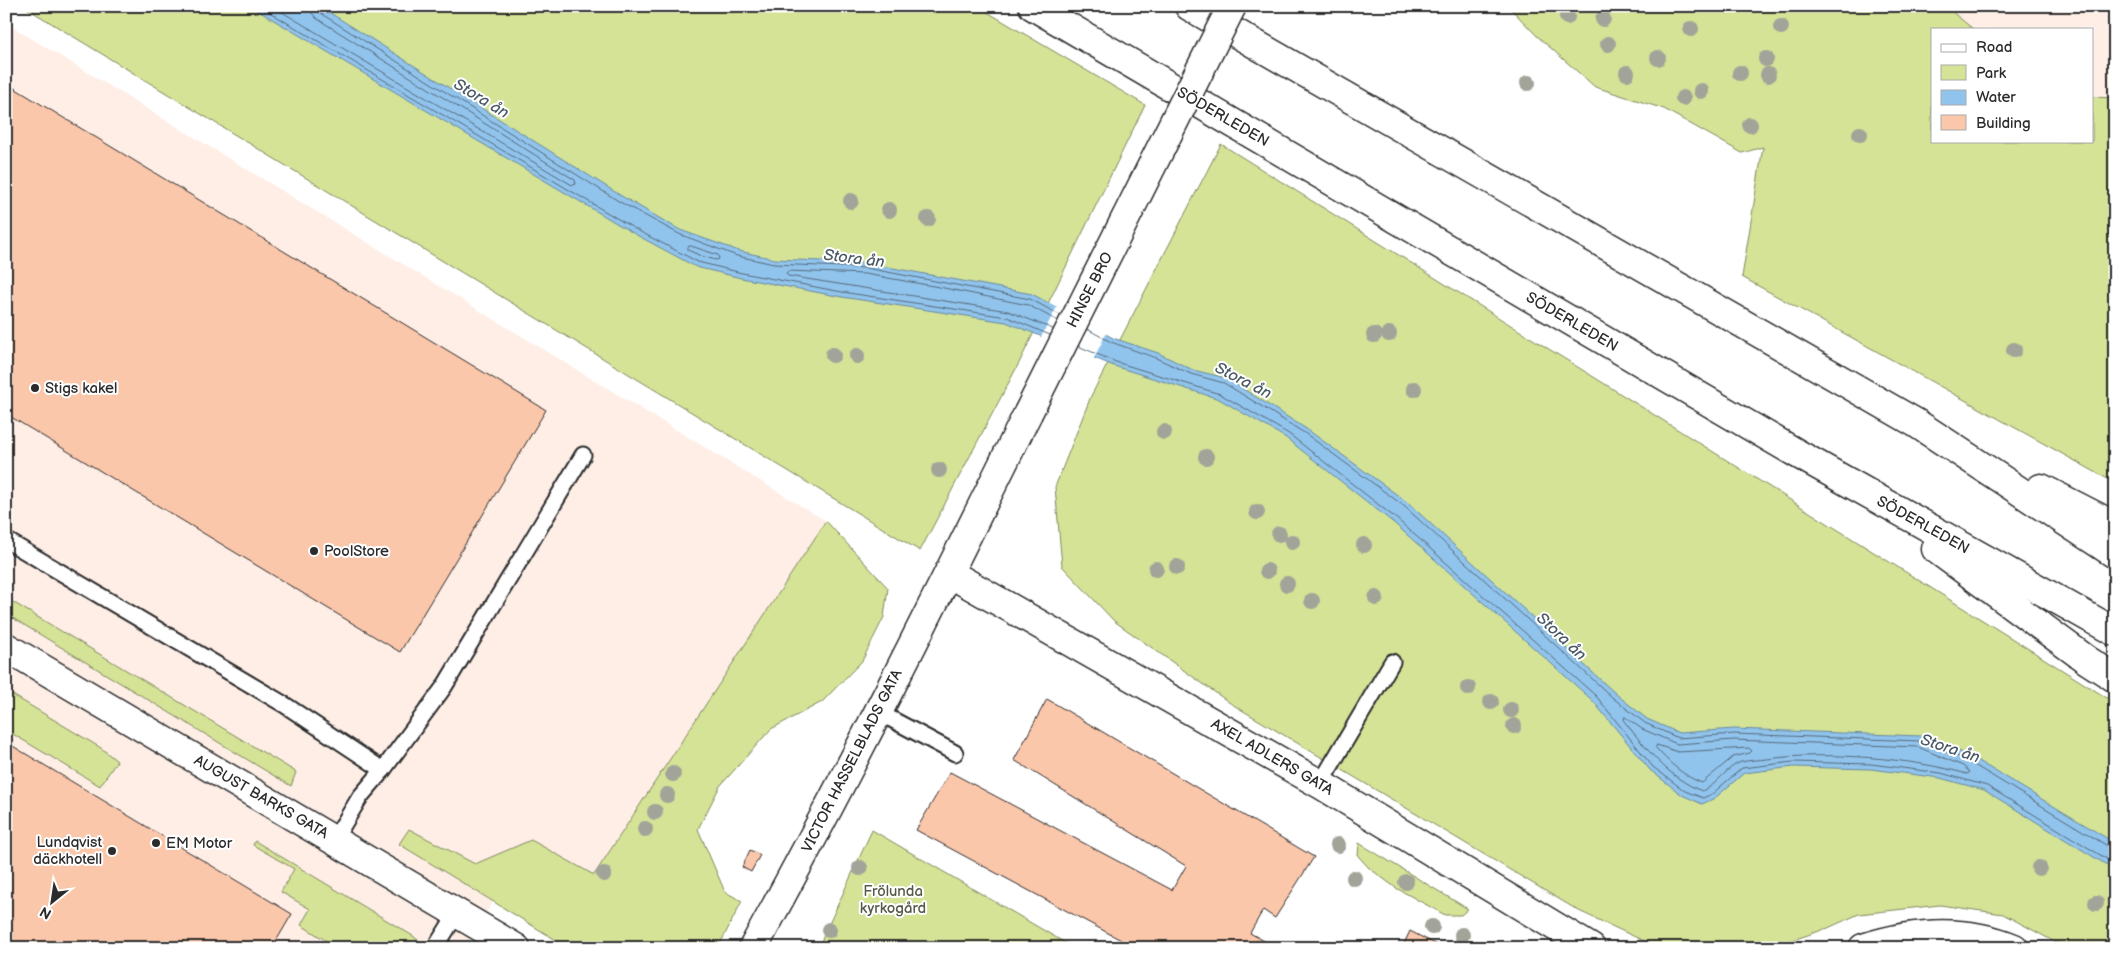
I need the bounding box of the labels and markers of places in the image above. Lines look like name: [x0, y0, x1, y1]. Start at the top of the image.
place label: Stigs kakel: [45, 379, 117, 398]
marker: Stigs kakel: [29, 382, 41, 394]
place label: PoolStore: [324, 542, 389, 561]
marker: PoolStore: [308, 545, 320, 557]
place label: Lundqvist däckhotell: [33, 833, 102, 869]
place label: EM Motor: [166, 834, 233, 853]
marker: EM Motor: [150, 837, 162, 849]
marker: Lundqvist däckhotell: [106, 845, 118, 857]

